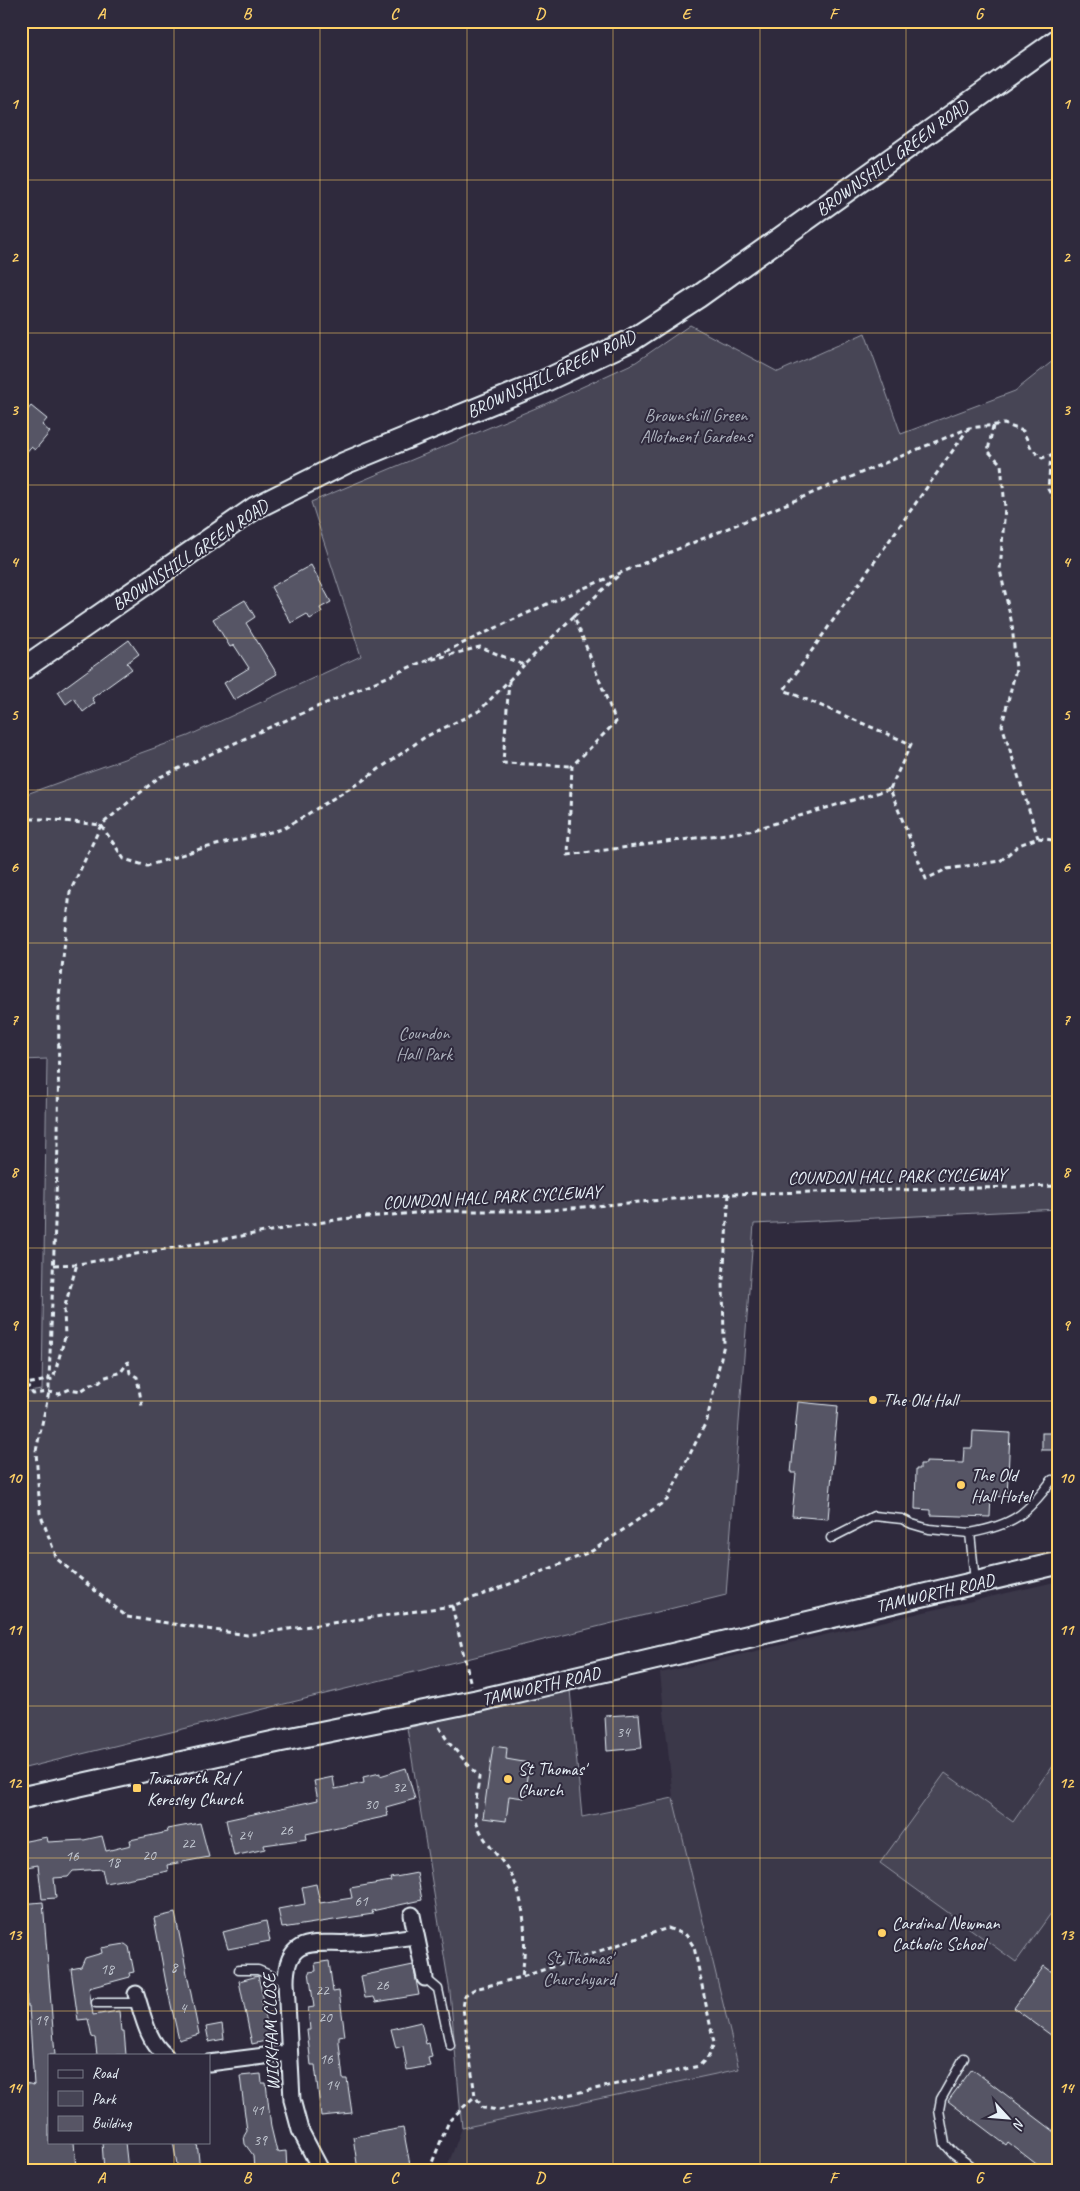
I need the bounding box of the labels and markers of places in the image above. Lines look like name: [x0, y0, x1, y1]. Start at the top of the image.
place label: The Old Hall: [883, 1389, 961, 1411]
marker: The Old Hall: [867, 1394, 879, 1406]
place label: The Old Hall Hotel: [971, 1464, 1034, 1507]
marker: The Old Hall Hotel: [955, 1479, 967, 1491]
place label: St Thomas' Church: [518, 1758, 590, 1801]
place label: Tamworth Rd / Keresley Church: [147, 1767, 244, 1810]
marker: St Thomas' Church: [502, 1773, 514, 1785]
marker: Tamworth Rd / Keresley Church: [131, 1782, 143, 1794]
place label: Cardinal Newman Catholic School: [892, 1912, 1001, 1955]
marker: Cardinal Newman Catholic School: [876, 1927, 888, 1939]

